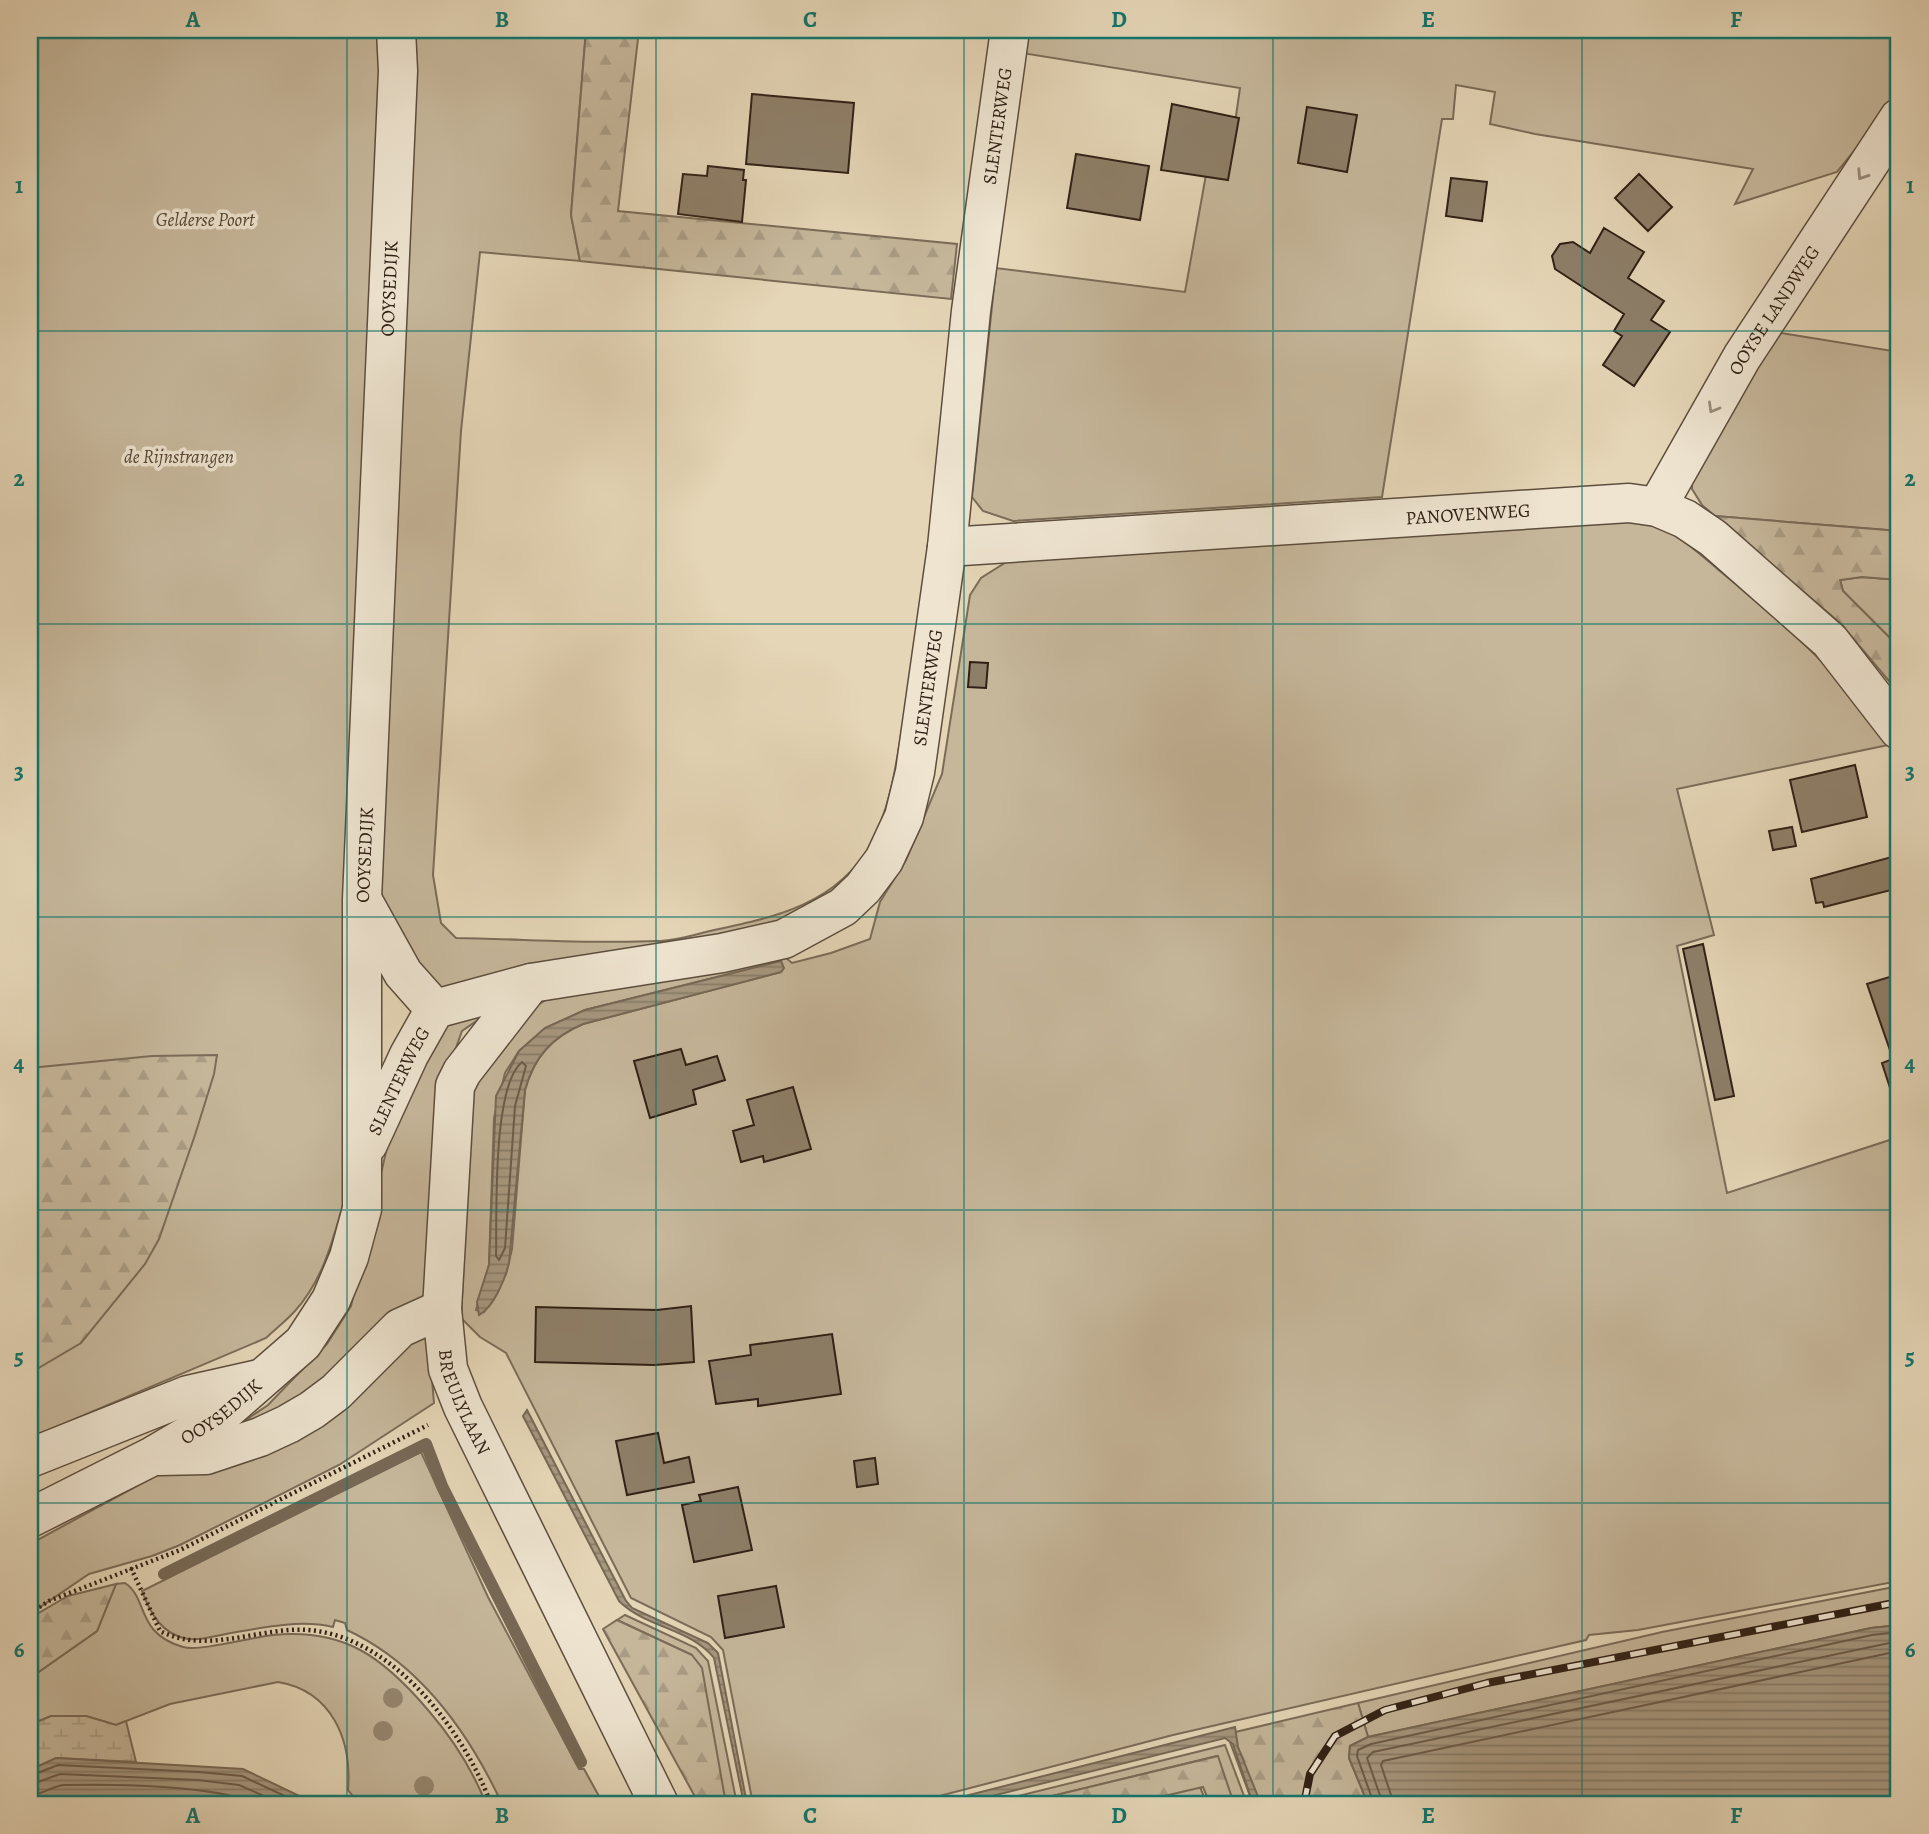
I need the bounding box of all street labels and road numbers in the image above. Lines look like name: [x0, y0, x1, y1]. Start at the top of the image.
street label: SLENTERWEG: [977, 66, 1019, 186]
street label: OOYSEDIJK: [374, 240, 405, 337]
street label: OOYSE LANDWEG: [1722, 240, 1826, 380]
street label: PANOVENWEG: [1405, 497, 1531, 531]
street label: SLENTERWEG: [907, 628, 949, 748]
street label: OOYSEDIJK: [350, 807, 380, 903]
street label: SLENTERWEG: [362, 1022, 436, 1140]
street label: BREULYLAAN: [432, 1348, 497, 1460]
street label: OOYSEDIJK: [176, 1373, 267, 1451]

